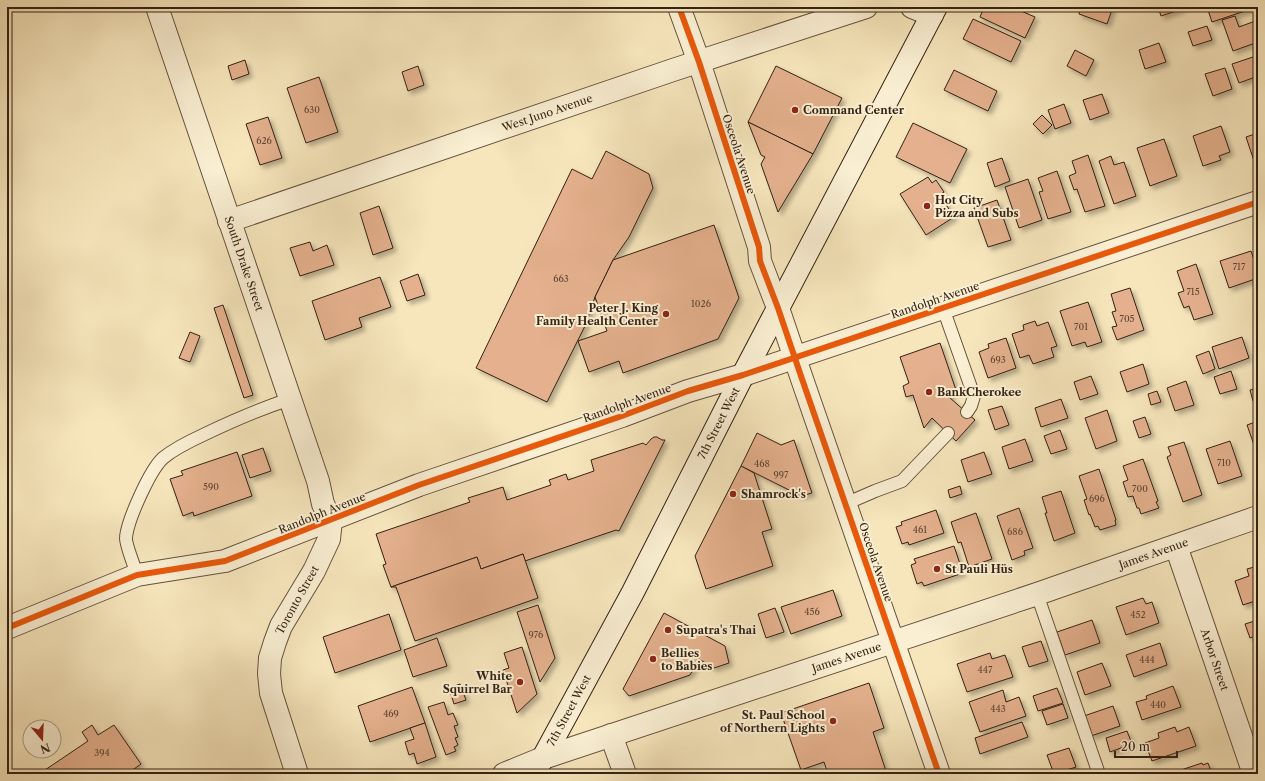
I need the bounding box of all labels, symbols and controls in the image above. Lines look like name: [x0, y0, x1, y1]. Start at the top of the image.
street label: West Juno Avenue: [499, 91, 594, 135]
place label: Command Center: [803, 103, 905, 117]
house number: 630: [304, 104, 320, 115]
marker: Command Center: [790, 105, 800, 115]
street label: Osceola Avenue: [719, 112, 759, 196]
house number: 626: [256, 135, 272, 146]
place label: Hot City Pizza and Subs: [935, 193, 1019, 220]
marker: Hot City Pizza and Subs: [922, 201, 932, 211]
street label: South Drake Street: [222, 214, 267, 313]
house number: 717: [1233, 261, 1246, 272]
house number: 663: [553, 273, 569, 284]
street label: Randolph Avenue: [889, 278, 981, 322]
house number: 715: [1186, 286, 1200, 297]
house number: 1026: [691, 298, 711, 309]
place label: Peter J. King Family Health Center: [536, 301, 659, 328]
marker: Peter J. King Family Health Center: [661, 309, 671, 319]
house number: 705: [1119, 313, 1135, 324]
house number: 701: [1074, 321, 1088, 332]
house number: 693: [990, 354, 1006, 365]
street label: Randolph Avenue: [581, 381, 673, 425]
street label: 7th Street West: [695, 385, 743, 461]
place label: BankCherokee: [937, 385, 1022, 399]
marker: BankCherokee: [924, 387, 934, 397]
house number: 710: [1217, 457, 1231, 468]
house number: 468: [754, 458, 770, 469]
house number: 997: [774, 469, 789, 480]
house number: 590: [203, 481, 219, 492]
house number: 700: [1132, 483, 1148, 494]
place label: Shamrock's: [741, 487, 806, 501]
street label: Randolph Avenue: [276, 489, 368, 537]
marker: Shamrock's: [728, 489, 738, 499]
house number: 696: [1089, 493, 1105, 504]
street label: Osceola Avenue: [856, 520, 896, 604]
house number: 461: [913, 524, 927, 535]
house number: 686: [1007, 526, 1023, 537]
street label: James Avenue: [1115, 535, 1190, 573]
place label: St Pauli Hüs: [945, 562, 1013, 576]
street label: Toronto Street: [272, 563, 322, 637]
marker: St Pauli Hüs: [932, 564, 942, 574]
house number: 456: [804, 606, 820, 617]
house number: 452: [1130, 609, 1146, 620]
place label: Supatra's Thai: [676, 623, 756, 637]
marker: Supatra's Thai: [663, 625, 673, 635]
street label: Arbor Street: [1197, 626, 1232, 693]
house number: 976: [529, 629, 543, 640]
street label: James Avenue: [808, 639, 883, 676]
place label: Bellies to Babies: [661, 646, 712, 673]
marker: Bellies to Babies: [648, 654, 658, 664]
house number: 444: [1139, 654, 1155, 665]
house number: 447: [978, 664, 993, 675]
place label: White Squirrel Bar: [443, 669, 513, 696]
street label: 7th Street West: [544, 672, 594, 748]
marker: White Squirrel Bar: [515, 677, 525, 687]
house number: 440: [1150, 699, 1166, 710]
house number: 443: [990, 703, 1006, 714]
house number: 469: [383, 708, 399, 719]
place label: St. Paul School of Northern Lights: [720, 708, 825, 735]
marker: St. Paul School of Northern Lights: [828, 716, 838, 726]
north arrow: [22, 719, 62, 759]
scale bar: [1115, 733, 1177, 759]
text: 20 m: [1121, 739, 1150, 754]
text: N: [38, 740, 52, 757]
house number: 394: [94, 747, 110, 758]

